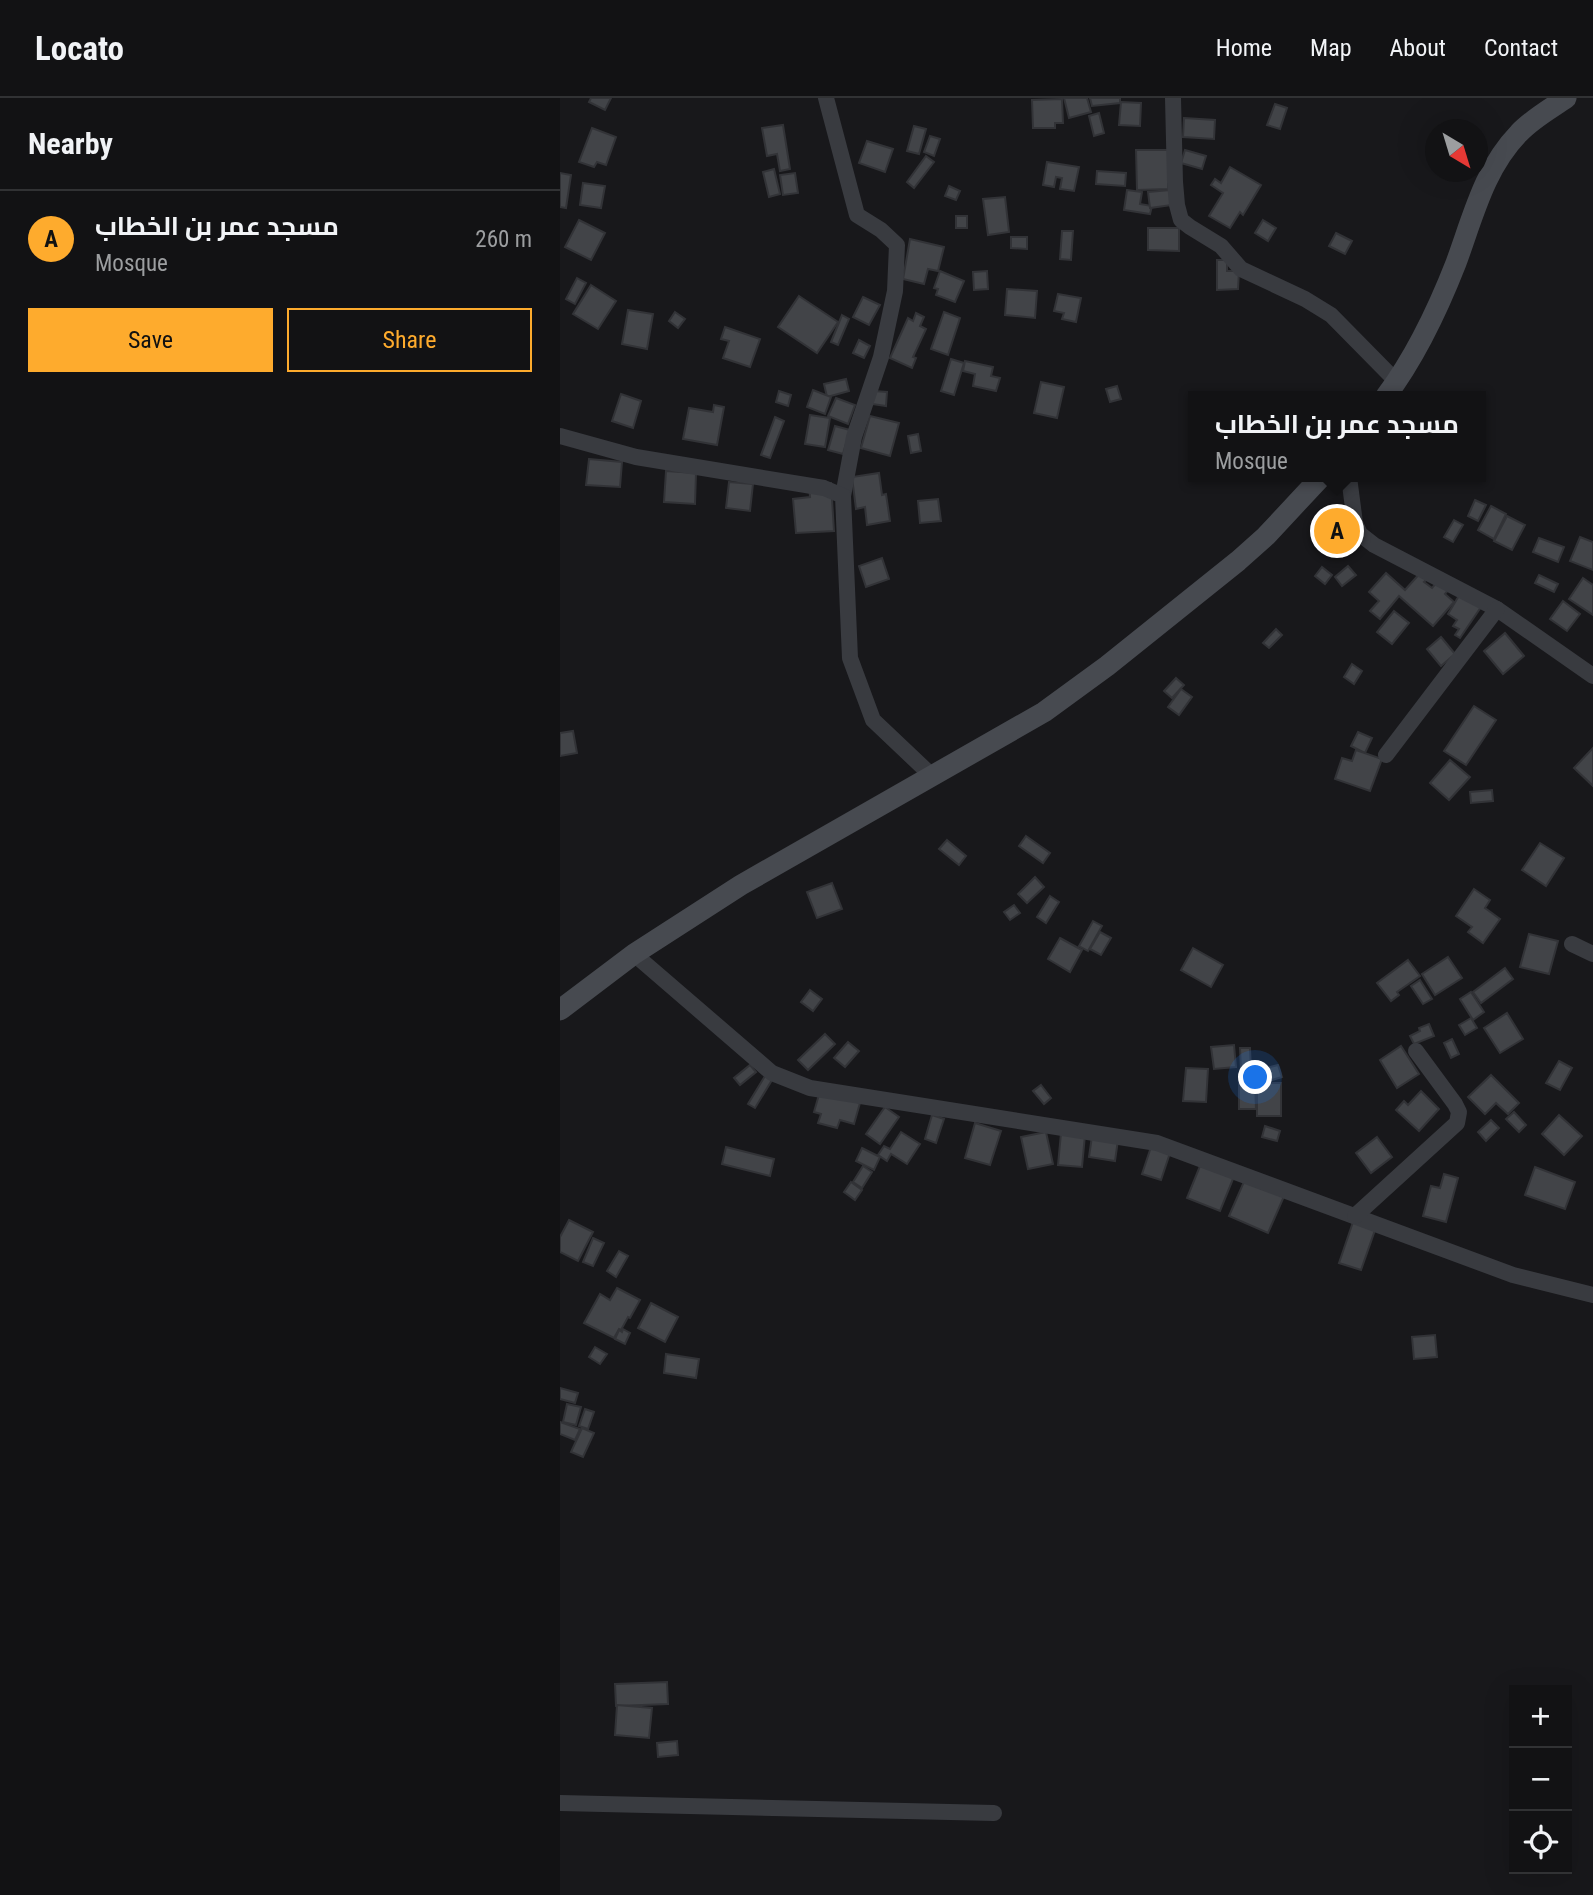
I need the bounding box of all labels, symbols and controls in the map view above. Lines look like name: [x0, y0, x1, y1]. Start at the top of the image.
text: Locato: [35, 29, 124, 68]
text: Home: [1216, 34, 1272, 62]
text: Map: [1310, 34, 1352, 62]
text: About: [1390, 34, 1446, 62]
text: Contact: [1484, 34, 1558, 62]
north arrow: [1425, 119, 1488, 182]
text: Nearby: [28, 126, 113, 161]
text: مسجد عمر بن الخطاب: [95, 211, 339, 241]
text: A: [44, 226, 58, 253]
text: 260 m: [475, 226, 532, 253]
text: Mosque: [95, 250, 168, 277]
button: Save: [28, 308, 273, 372]
button: Share: [287, 308, 532, 372]
popup: [1188, 391, 1486, 482]
text: مسجد عمر بن الخطاب: [1215, 409, 1459, 439]
text: Mosque: [1215, 448, 1288, 475]
pin: A: [1314, 505, 1360, 557]
your location: [1238, 1060, 1272, 1094]
map controls: [1509, 1685, 1572, 1874]
button: +: [1509, 1685, 1572, 1748]
button: −: [1509, 1748, 1572, 1811]
button: locate: [1509, 1811, 1572, 1874]

